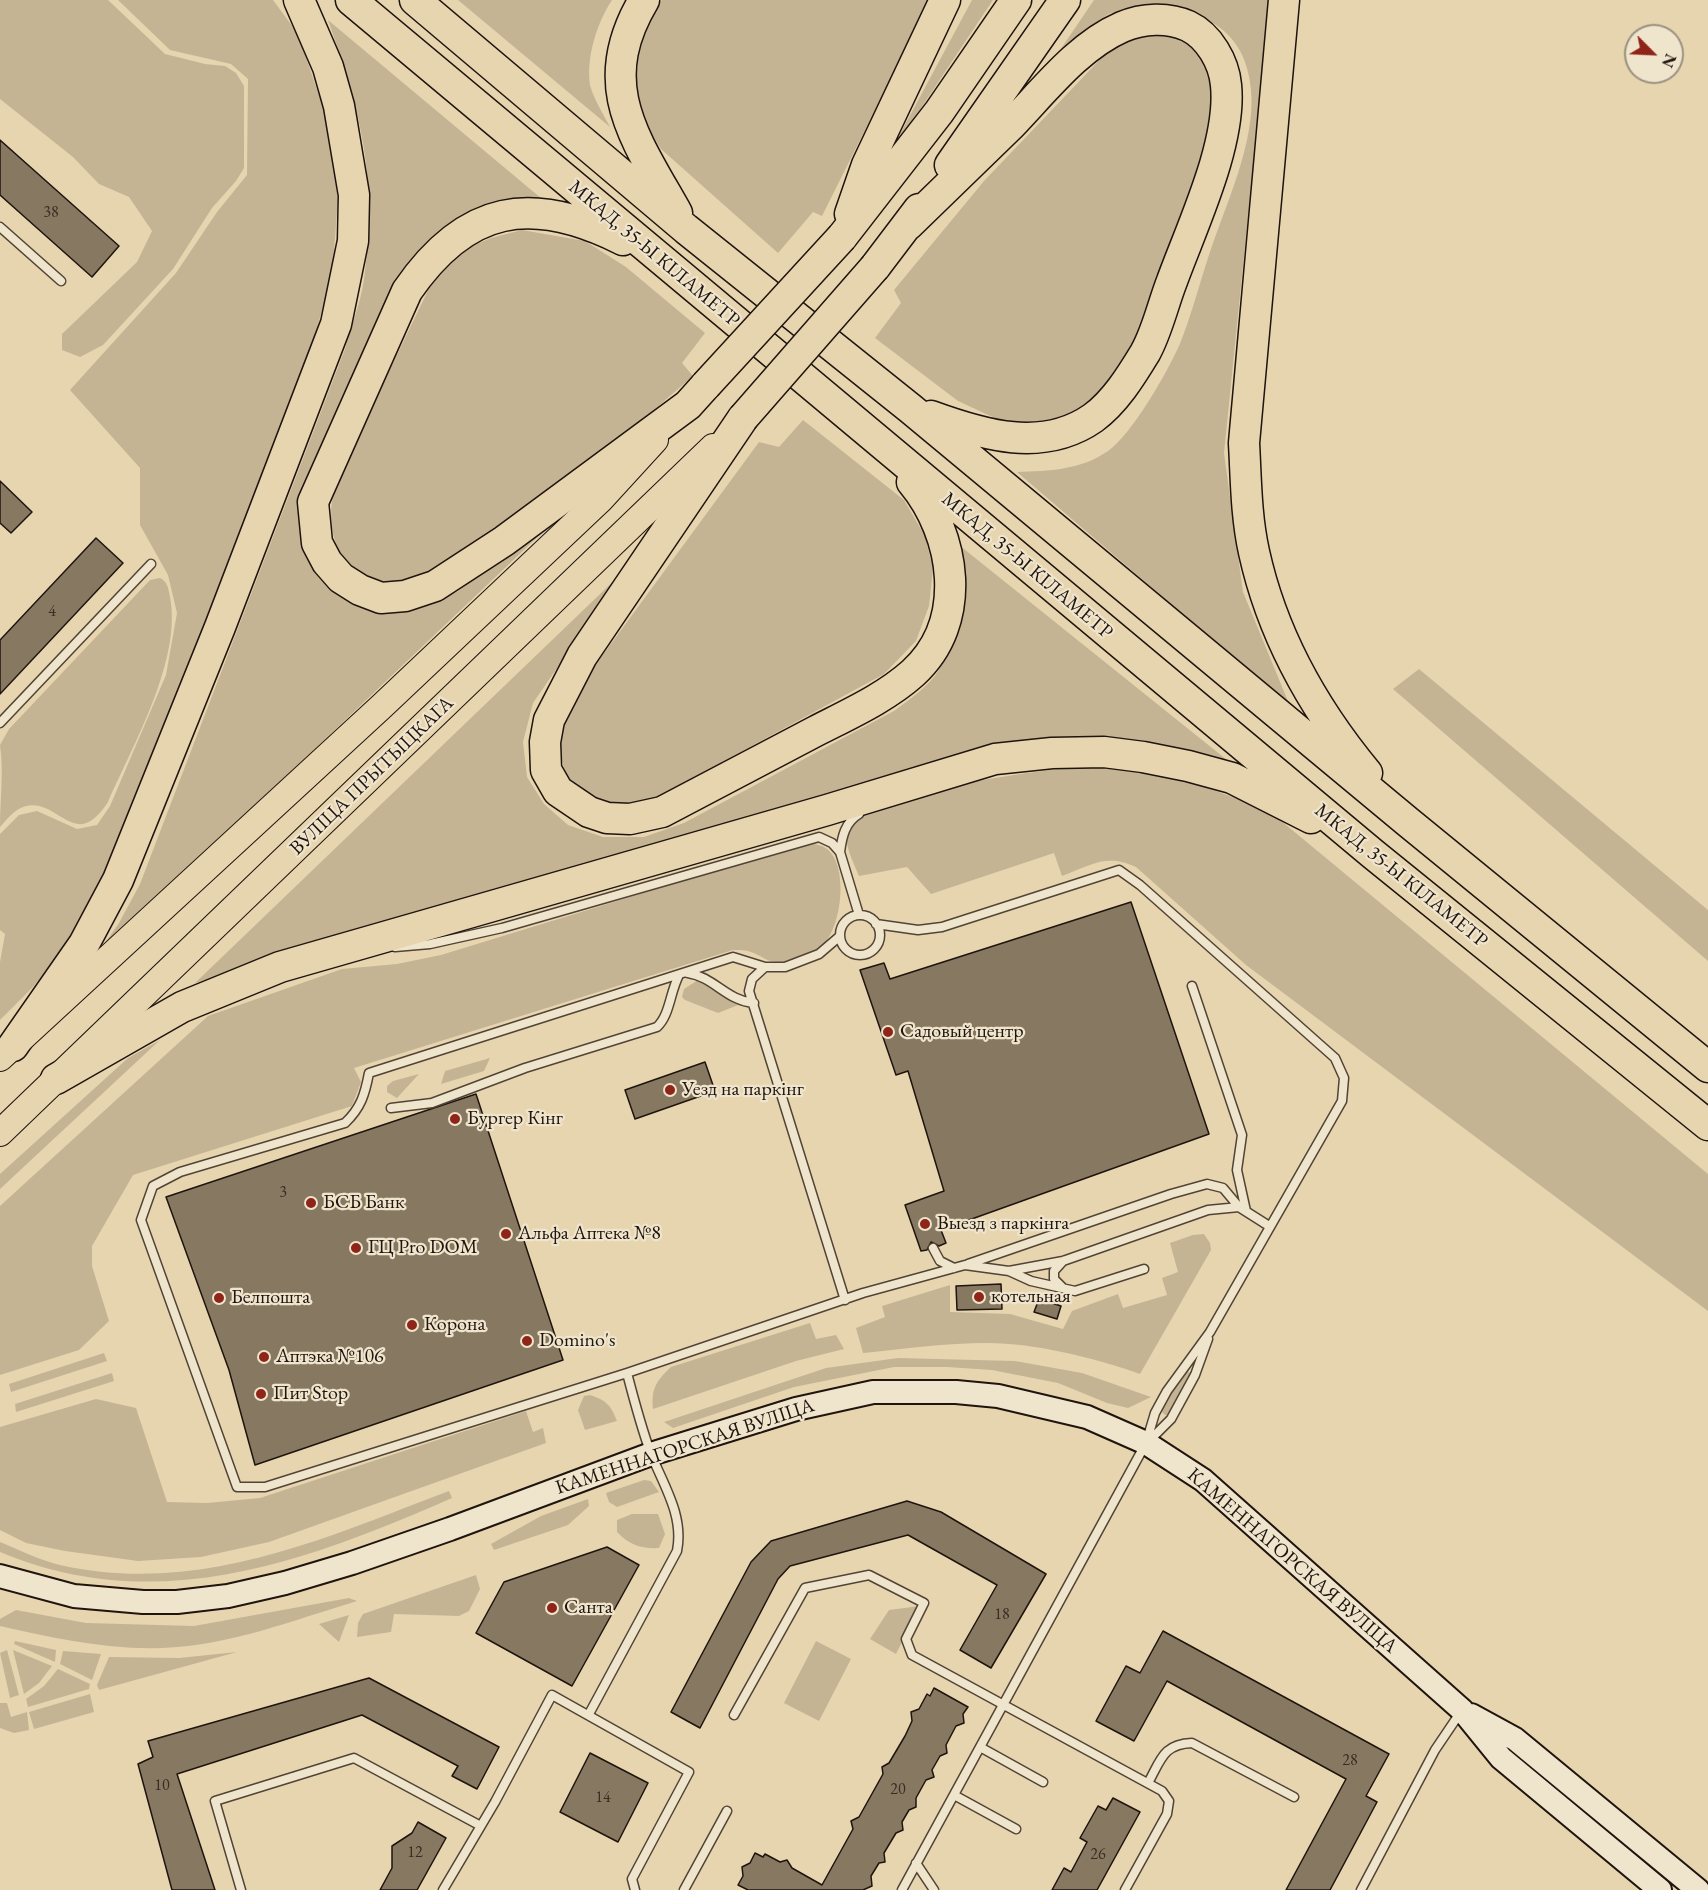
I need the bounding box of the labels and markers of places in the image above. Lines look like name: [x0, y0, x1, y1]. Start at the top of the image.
place label: Садовый центр: [900, 1020, 1024, 1044]
marker: Садовый центр: [881, 1025, 895, 1039]
place label: Уезд на паркінг: [682, 1078, 804, 1102]
marker: Уезд на паркінг: [663, 1083, 677, 1097]
place label: Бургер Кінг: [467, 1107, 563, 1131]
marker: Бургер Кінг: [448, 1112, 462, 1126]
place label: БСБ Банк: [323, 1191, 405, 1215]
marker: БСБ Банк: [304, 1196, 318, 1210]
place label: Выезд з паркінга: [937, 1212, 1069, 1236]
marker: Выезд з паркінга: [918, 1217, 932, 1231]
place label: Альфа Аптека №8: [518, 1222, 661, 1246]
marker: Альфа Аптека №8: [499, 1227, 513, 1241]
place label: ГЦ Pro DOM: [368, 1236, 478, 1260]
marker: ГЦ Pro DOM: [349, 1241, 363, 1255]
place label: котельная: [991, 1285, 1071, 1309]
place label: Белпошта: [231, 1286, 310, 1310]
marker: котельная: [972, 1290, 986, 1304]
marker: Белпошта: [212, 1291, 226, 1305]
place label: Корона: [424, 1313, 485, 1337]
marker: Корона: [405, 1318, 419, 1332]
place label: Domino's: [539, 1329, 615, 1353]
marker: Domino's: [520, 1334, 534, 1348]
place label: Аптэка №106: [276, 1345, 384, 1369]
marker: Аптэка №106: [257, 1350, 271, 1364]
place label: Пит Stop: [273, 1382, 348, 1406]
marker: Пит Stop: [254, 1387, 268, 1401]
place label: Санта: [564, 1596, 613, 1620]
marker: Санта: [545, 1601, 559, 1615]

